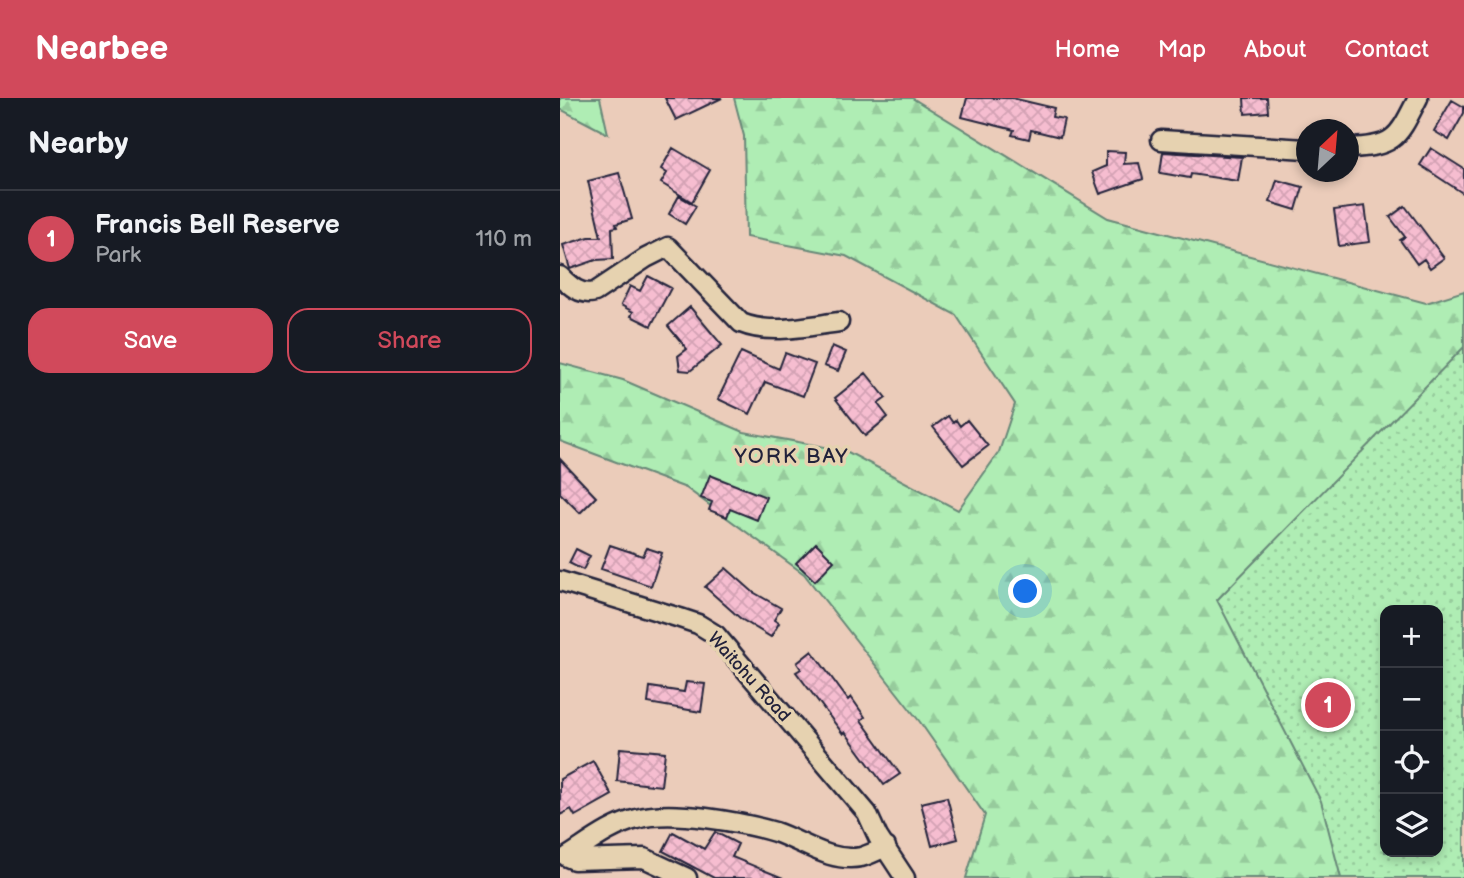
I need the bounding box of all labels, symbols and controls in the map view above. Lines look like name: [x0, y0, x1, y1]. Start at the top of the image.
text: Nearbee: [35, 29, 168, 69]
text: Home: [1055, 35, 1120, 64]
text: Map: [1158, 35, 1206, 64]
text: About: [1244, 35, 1306, 64]
text: Contact: [1344, 35, 1429, 64]
north arrow: [1296, 119, 1359, 182]
text: Nearby: [28, 126, 128, 162]
text: Francis Bell Reserve: [95, 210, 340, 241]
text: 1: [46, 225, 56, 253]
text: 110 m: [475, 225, 532, 253]
text: Park: [95, 241, 141, 269]
button: Save: [28, 308, 273, 373]
button: Share: [287, 308, 532, 373]
district label: YORK BAY: [734, 444, 849, 469]
your location: [1008, 574, 1042, 608]
map controls: [1380, 605, 1443, 857]
button: +: [1380, 605, 1443, 668]
street label: Waitohu Road: [703, 628, 795, 726]
button: −: [1380, 668, 1443, 731]
pin: 1: [1305, 679, 1351, 731]
button: locate: [1380, 731, 1443, 794]
button: layers: [1380, 794, 1443, 857]

